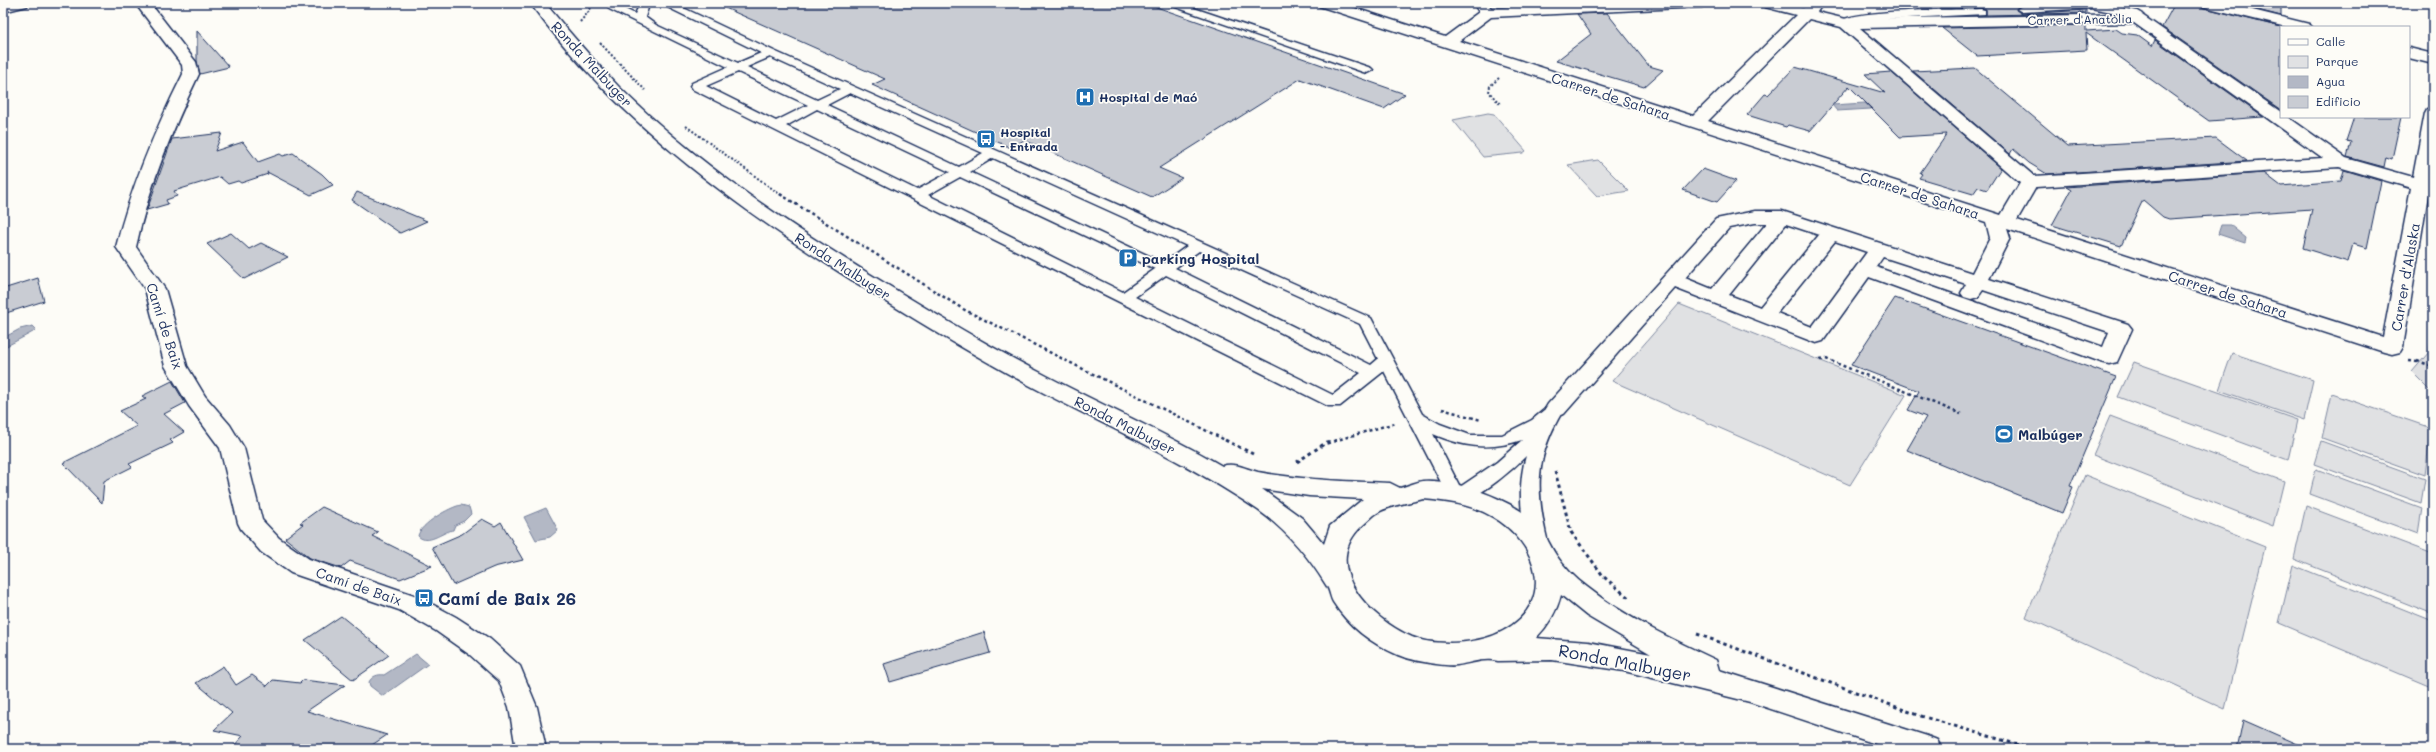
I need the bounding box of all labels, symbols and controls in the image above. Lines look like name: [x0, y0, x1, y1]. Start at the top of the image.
street label: Carrer d'Anatòlia: [2028, 10, 2132, 28]
street label: Ronda Malbuger: [547, 17, 637, 111]
legend: [2280, 26, 2410, 118]
text: Calle: [2316, 33, 2346, 49]
text: Parque: [2316, 53, 2359, 69]
street label: Carrer de Sahara: [1549, 68, 1673, 124]
text: Agua: [2316, 73, 2345, 89]
hospital icon: Hospital de Maó: [1074, 86, 1096, 108]
place label: Hospital de Maó: [1099, 89, 1197, 105]
text: Edificio: [2316, 93, 2360, 109]
place label: Hospital - Entrada: [1000, 124, 1058, 154]
bus stop icon: Hospital - Entrada: [975, 128, 997, 150]
street label: Carrer de Sahara: [1858, 167, 1982, 223]
street label: Carrer d'Alaska: [2386, 221, 2424, 333]
street label: Ronda Malbuger: [791, 228, 895, 304]
parking icon: parking Hospital: [1117, 247, 1139, 269]
place label: parking Hospital: [1142, 249, 1259, 268]
street label: Carrer de Sahara: [2166, 266, 2290, 322]
street label: Camí de Baix: [142, 280, 188, 372]
street label: Ronda Malbuger: [1071, 391, 1179, 459]
sports icon: Malbúger: [1993, 423, 2015, 445]
place label: Malbúger: [2018, 425, 2083, 444]
street label: Camí de Baix: [314, 562, 404, 610]
bus stop icon: Camí de Baix 26: [413, 587, 435, 609]
place label: Camí de Baix 26: [438, 587, 576, 609]
street label: Ronda Malbuger: [1557, 638, 1693, 686]

